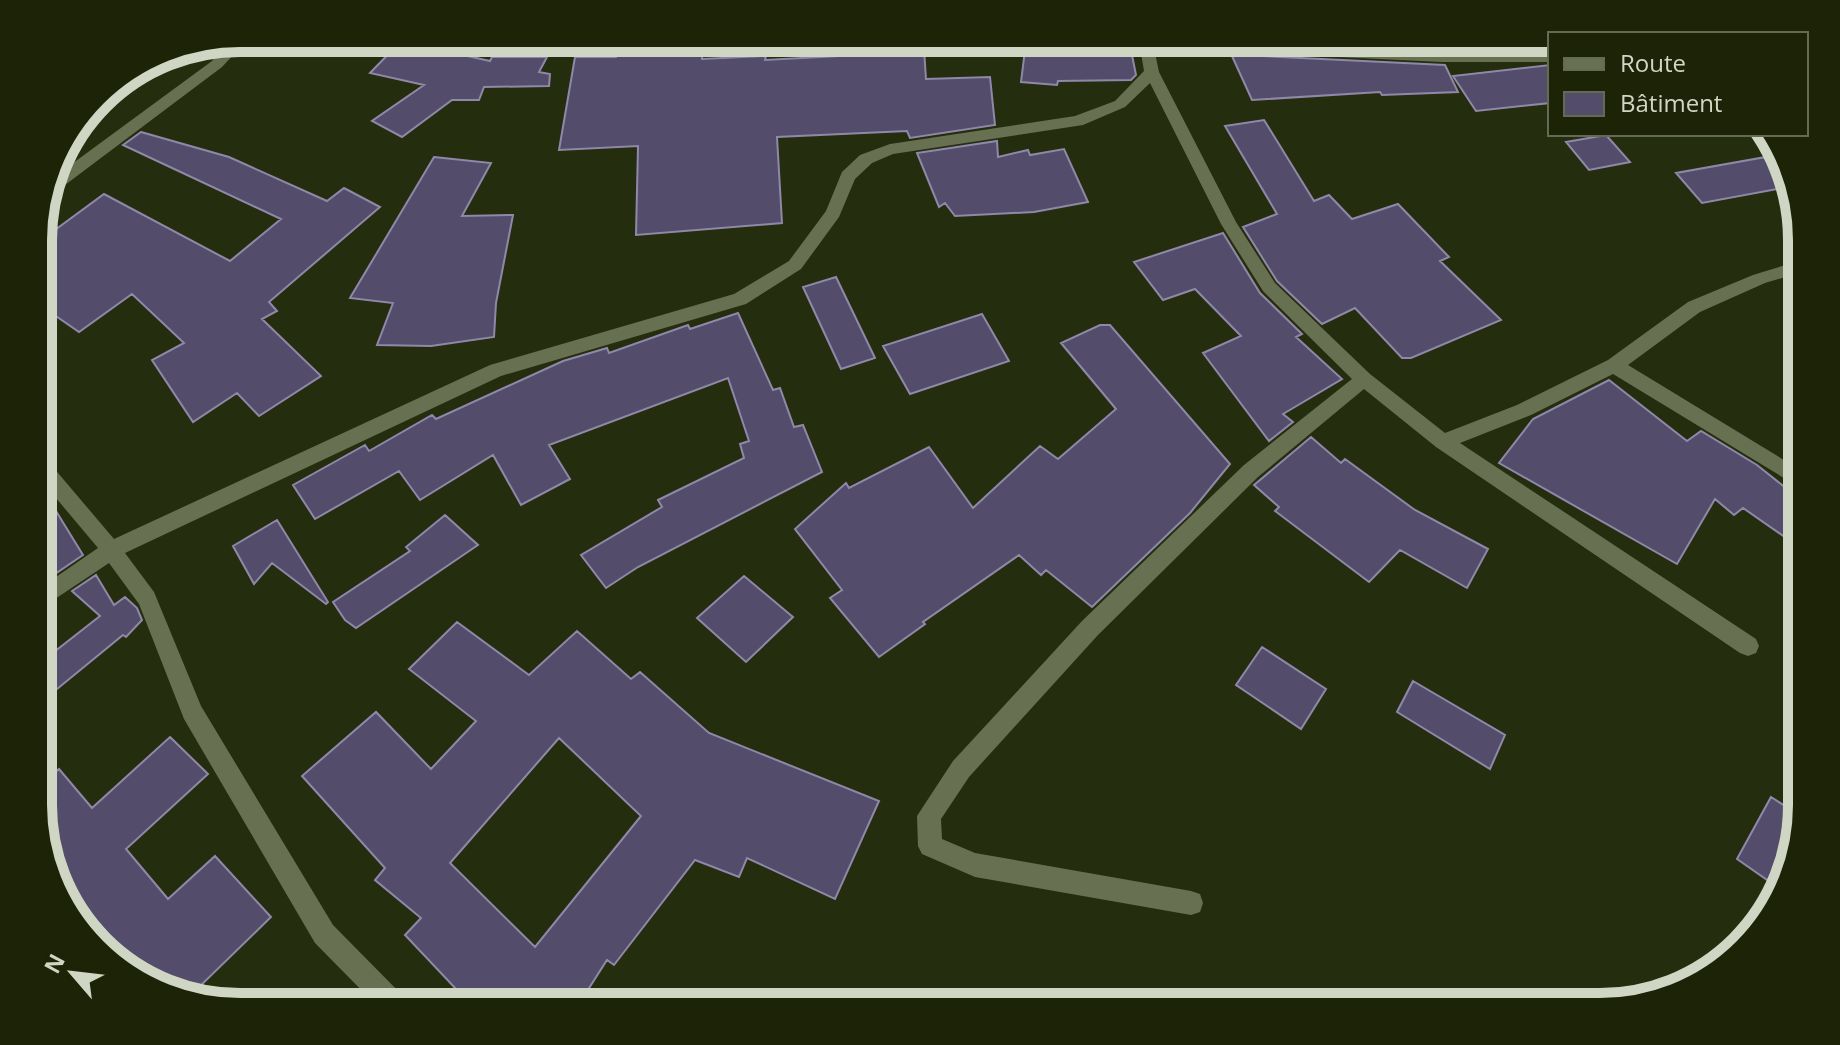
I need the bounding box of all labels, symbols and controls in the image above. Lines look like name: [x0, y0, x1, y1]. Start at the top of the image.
legend: [1548, 32, 1808, 136]
text: Route: [1620, 46, 1686, 79]
text: Bâtiment: [1620, 86, 1722, 119]
north arrow: [32, 933, 112, 1013]
text: N: [36, 948, 71, 978]

